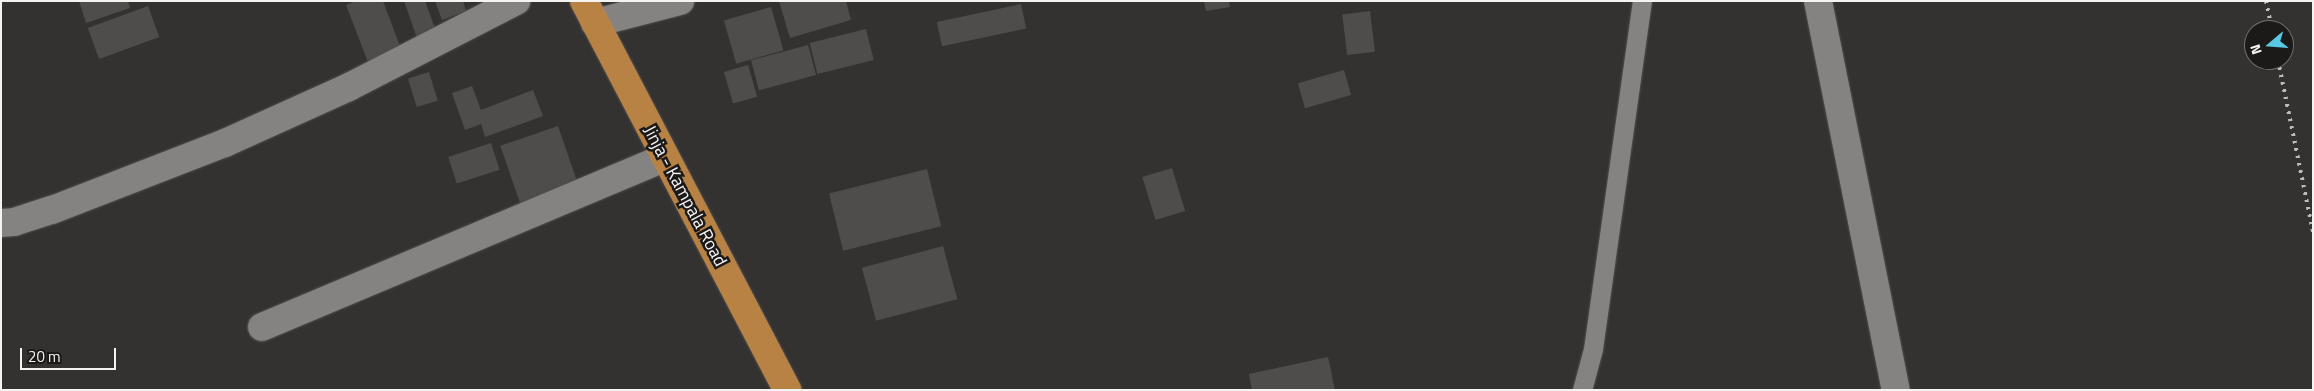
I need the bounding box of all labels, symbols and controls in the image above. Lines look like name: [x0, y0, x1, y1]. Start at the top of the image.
north arrow: [2244, 20, 2294, 70]
text: N: [2244, 42, 2267, 57]
street label: Jinja - Kampala Road: [639, 122, 731, 270]
scale bar: [22, 338, 119, 370]
text: 20 m: [28, 345, 61, 368]

